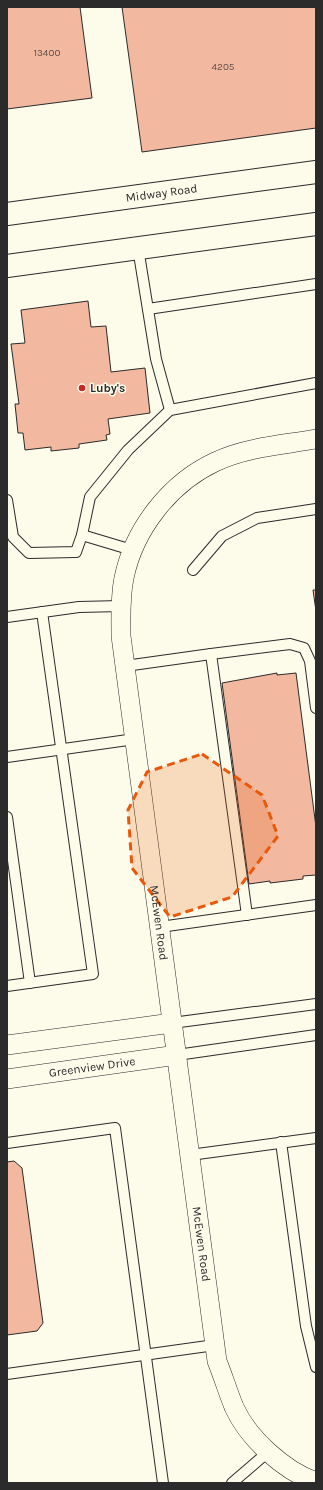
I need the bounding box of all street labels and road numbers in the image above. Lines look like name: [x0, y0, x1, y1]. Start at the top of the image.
street label: Midway Road: [125, 181, 198, 205]
street label: McEwen Road: [147, 884, 171, 961]
street label: Greenview Drive: [48, 1054, 136, 1080]
street label: McEwen Road: [190, 1206, 213, 1283]

